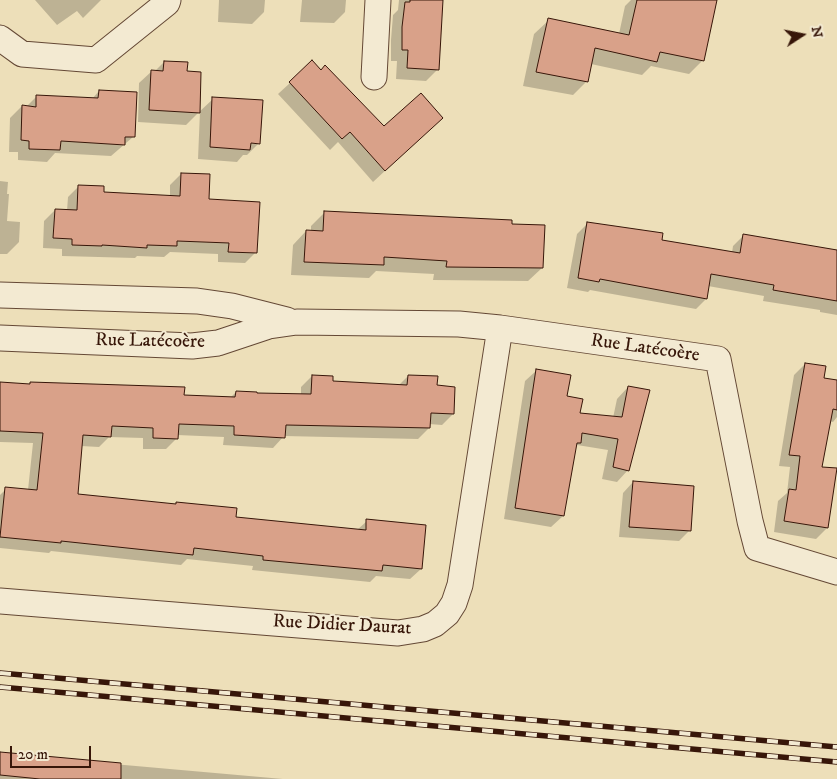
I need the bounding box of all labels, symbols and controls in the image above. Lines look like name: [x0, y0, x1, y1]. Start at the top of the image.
north arrow: [777, 10, 827, 60]
text: N: [807, 25, 827, 39]
street label: Rue Latécoère: [95, 330, 205, 354]
street label: Rue Latécoère: [589, 330, 701, 368]
street label: Rue Didier Daurat: [272, 611, 412, 641]
scale bar: [12, 736, 94, 768]
text: 20 m: [18, 745, 48, 764]

